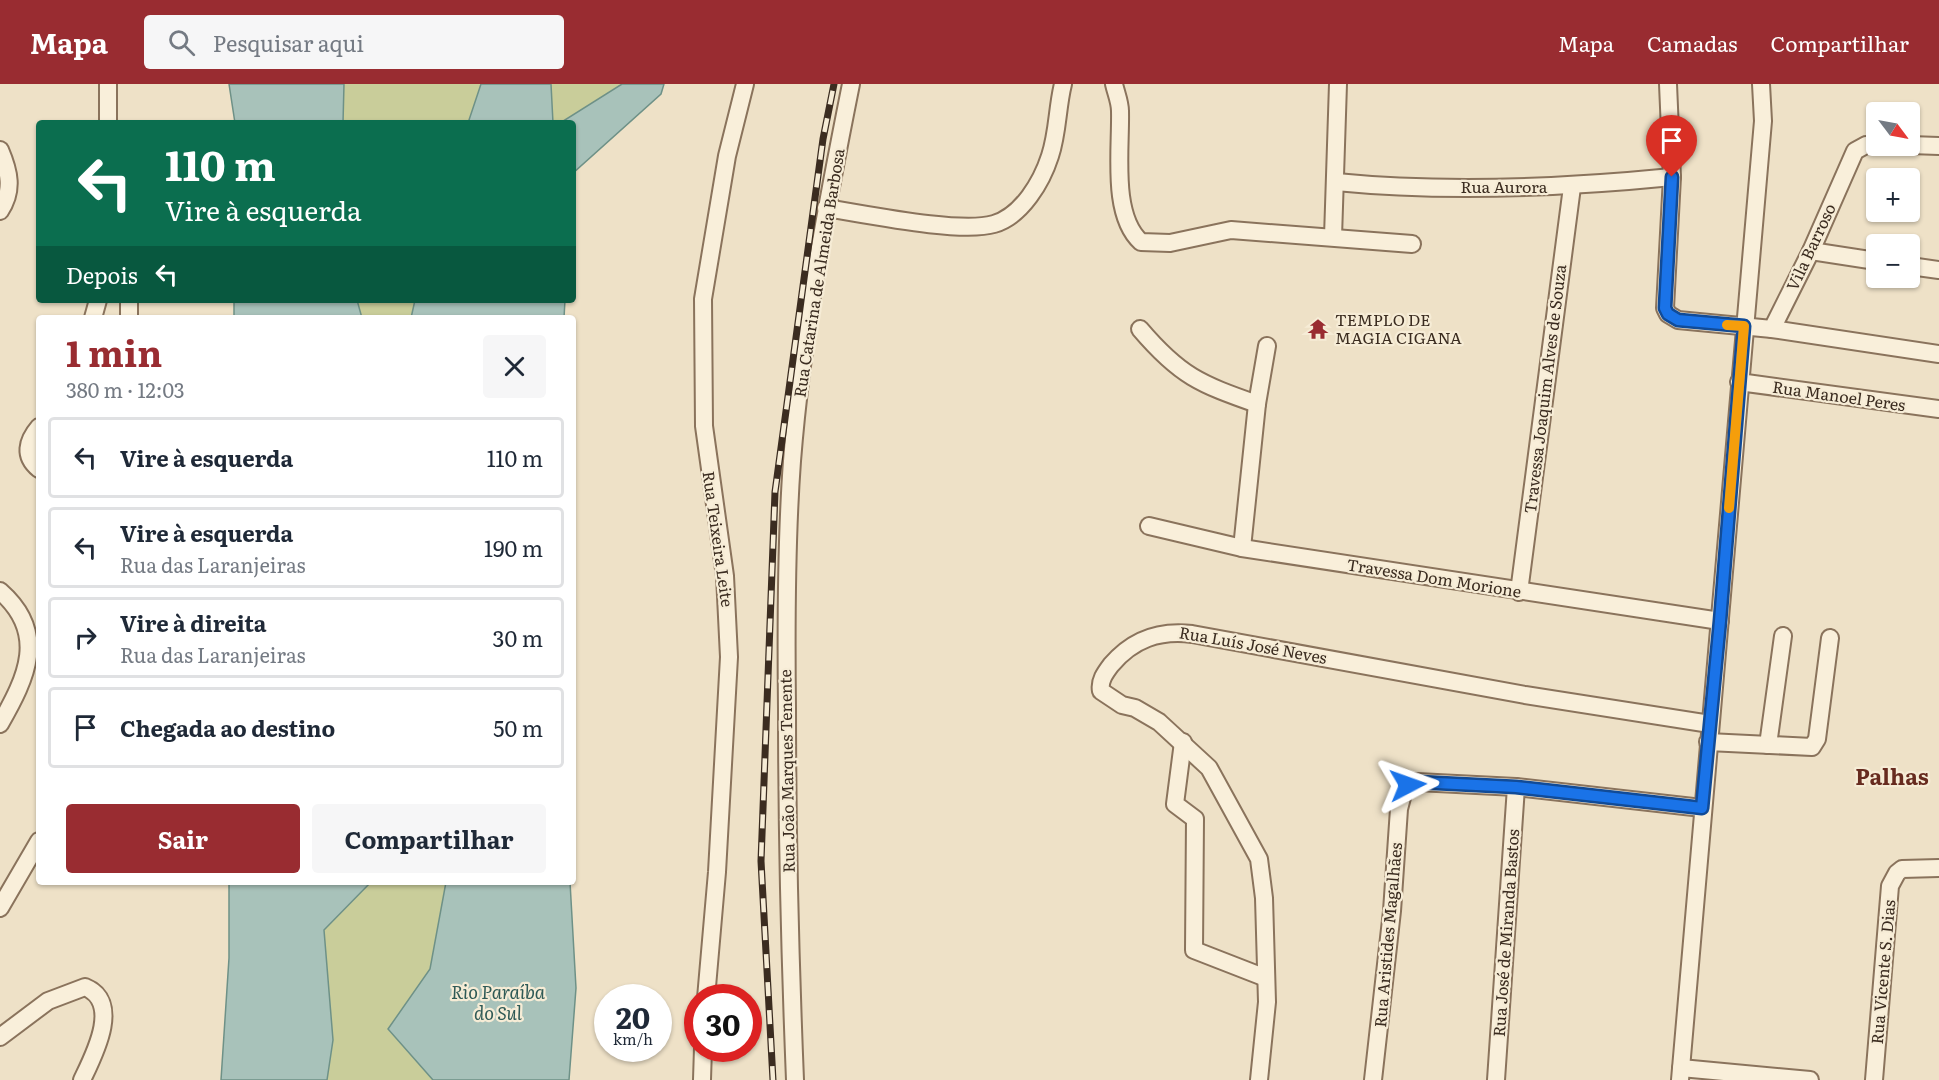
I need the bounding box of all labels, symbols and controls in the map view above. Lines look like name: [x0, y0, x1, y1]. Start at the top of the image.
search box: [144, 15, 564, 69]
text: Mapa: [30, 21, 108, 63]
icon: search: [165, 26, 198, 59]
text: Pesquisar aqui: [213, 26, 364, 59]
text: Mapa: [1558, 27, 1614, 58]
text: Camadas: [1647, 27, 1738, 58]
text: Compartilhar: [1771, 27, 1909, 58]
north arrow: [1866, 102, 1920, 156]
map controls: [1866, 102, 1920, 288]
pin: [1646, 115, 1697, 177]
icon: arrive: [1655, 124, 1688, 157]
text: 110 m: [165, 132, 276, 194]
icon: left: [66, 144, 144, 222]
street label: Rua Catarina de Almeida Barbosa: [786, 146, 850, 399]
button: +: [1866, 168, 1920, 222]
street label: Rua Aurora: [1461, 174, 1548, 198]
text: Vire à esquerda: [165, 189, 362, 229]
street label: Vila Barroso: [1779, 199, 1841, 294]
button: −: [1866, 234, 1920, 288]
text: Depois: [66, 258, 138, 291]
icon: left: [150, 258, 183, 291]
street label: Travessa Joaquim Alves de Souza: [1517, 263, 1571, 515]
place label: TEMPLO DE MAGIA CIGANA: [1335, 307, 1462, 349]
temple icon: TEMPLO DE MAGIA CIGANA: [1306, 317, 1330, 341]
text: 1 min: [66, 325, 162, 378]
button: close: [483, 335, 546, 398]
text: 380 m · 12:03: [66, 374, 185, 404]
street label: Rua Manoel Peres: [1771, 374, 1907, 416]
icon: left: [69, 441, 102, 474]
text: Vire à esquerda: [120, 441, 293, 474]
text: 110 m: [487, 441, 543, 474]
street label: Rua Teixeira Leite: [698, 469, 740, 608]
text: Vire à esquerda: [120, 516, 293, 549]
icon: left: [69, 531, 102, 564]
text: 190 m: [484, 531, 543, 564]
text: Rua das Laranjeiras: [120, 549, 306, 579]
street label: Travessa Dom Morione: [1345, 551, 1523, 603]
text: Vire à direita: [120, 606, 267, 639]
street label: Rua Luís José Neves: [1177, 619, 1329, 669]
icon: right: [69, 621, 102, 654]
text: 30 m: [493, 621, 543, 654]
text: Rua das Laranjeiras: [120, 639, 306, 669]
street label: Rua João Marques Tenente: [772, 669, 800, 873]
icon: arrive: [69, 711, 102, 744]
text: Chegada ao destino: [120, 711, 335, 744]
text: 50 m: [493, 711, 543, 744]
position arrow: [1376, 753, 1440, 817]
district label: Palhas: [1855, 759, 1929, 792]
button: Sair: [66, 804, 300, 873]
button: Compartilhar: [312, 804, 546, 873]
street label: Rua José de Miranda Bastos: [1486, 828, 1524, 1038]
street label: Rua Aristides Magalhães: [1367, 841, 1407, 1028]
street label: Rua Vicente S. Dias: [1864, 899, 1900, 1045]
water label: Rio Paraíba do Sul: [451, 978, 546, 1026]
speed limit sign: 30: [684, 984, 762, 1062]
text: 20: [616, 994, 650, 1038]
text: km/h: [613, 1027, 653, 1050]

